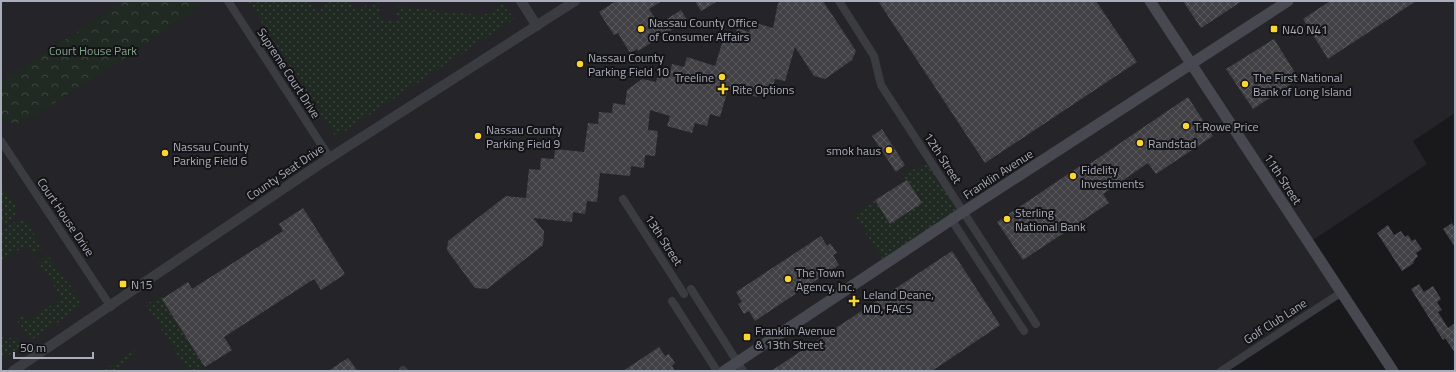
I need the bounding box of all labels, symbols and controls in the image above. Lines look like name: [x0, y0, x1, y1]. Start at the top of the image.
place label: Nassau County Office of Consumer Affairs: [649, 13, 757, 46]
place label: N40 N41: [1282, 20, 1328, 39]
street label: Supreme Court Drive: [253, 24, 325, 122]
marker: Nassau County Office of Consumer Affairs: [636, 24, 646, 34]
marker: N40 N41: [1269, 24, 1279, 34]
park label: Court House Park: [49, 41, 137, 60]
place label: Nassau County Parking Field 10: [588, 48, 669, 81]
marker: Nassau County Parking Field 10: [575, 59, 585, 69]
place label: Treeline: [675, 68, 714, 87]
place label: The First National Bank of Long Island: [1253, 68, 1352, 101]
marker: Treeline: [717, 72, 727, 82]
marker: The First National Bank of Long Island: [1240, 79, 1250, 89]
place label: Rite Options: [732, 80, 795, 99]
marker: Rite Options: [717, 83, 729, 95]
place label: T.Rowe Price: [1194, 117, 1259, 136]
place label: Nassau County Parking Field 9: [486, 120, 562, 153]
marker: T.Rowe Price: [1181, 121, 1191, 131]
street label: 12th Street: [919, 129, 967, 188]
marker: Nassau County Parking Field 9: [473, 131, 483, 141]
place label: Randstad: [1148, 134, 1196, 153]
place label: Nassau County Parking Field 6: [173, 137, 249, 170]
marker: Randstad: [1135, 138, 1145, 148]
street label: County Seat Drive: [242, 139, 328, 205]
place label: smok haus: [826, 141, 881, 160]
street label: Franklin Avenue: [959, 144, 1037, 204]
marker: smok haus: [884, 145, 894, 155]
marker: Nassau County Parking Field 6: [160, 148, 170, 158]
street label: 11th Street: [1259, 150, 1307, 209]
place label: Fidelity Investments: [1081, 160, 1145, 193]
marker: Fidelity Investments: [1068, 171, 1078, 181]
street label: Court House Drive: [33, 174, 99, 260]
place label: Sterling National Bank: [1015, 203, 1086, 236]
street label: 13th Street: [640, 211, 688, 270]
marker: Sterling National Bank: [1002, 214, 1012, 224]
place label: The Town Agency, Inc.: [796, 263, 855, 296]
marker: The Town Agency, Inc.: [783, 274, 793, 284]
place label: N15: [131, 275, 153, 294]
marker: N15: [118, 279, 128, 289]
place label: Leland Deane, MD, FACS: [863, 285, 934, 318]
street label: Golf Club Lane: [1240, 293, 1310, 349]
marker: Leland Deane, MD, FACS: [848, 295, 860, 307]
place label: Franklin Avenue & 13th Street: [755, 321, 835, 354]
marker: Franklin Avenue & 13th Street: [742, 332, 752, 342]
scale bar: [14, 334, 93, 360]
text: 50 m: [20, 338, 46, 357]

